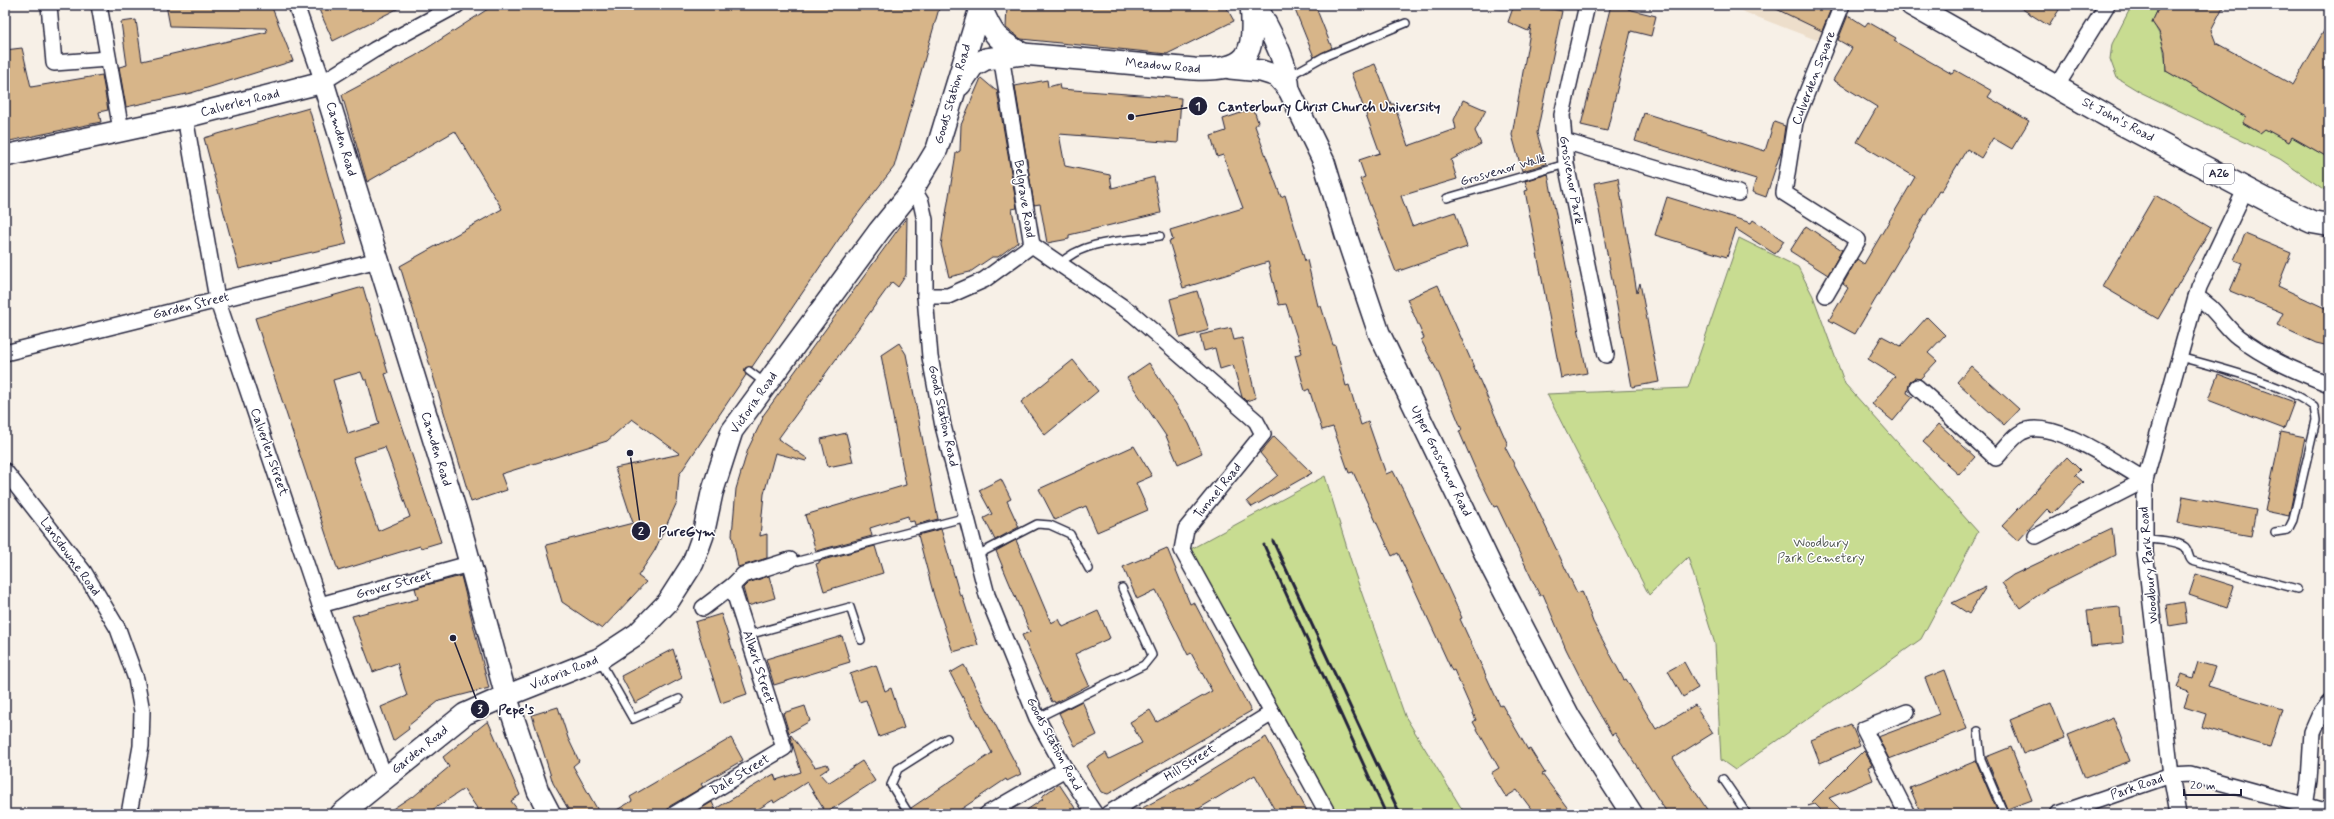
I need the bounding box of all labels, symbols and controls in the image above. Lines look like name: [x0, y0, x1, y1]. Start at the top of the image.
street label: Culverden Square: [1788, 29, 1840, 127]
street label: Goods Station Road: [931, 42, 975, 146]
street label: Meadow Road: [1125, 54, 1201, 78]
street label: Calverley Road: [199, 85, 281, 121]
callout: Canterbury Christ Church University: [1188, 93, 1450, 119]
street label: St John's Road: [2079, 94, 2157, 146]
text: Canterbury Christ Church University: [1218, 98, 1441, 116]
text: 1: [1195, 99, 1201, 115]
street label: Camden Road: [322, 100, 360, 178]
street label: Grosvenor Park: [1555, 135, 1587, 226]
street label: Grosvenor Walk: [1458, 150, 1548, 190]
street label: Belgrave Road: [1008, 159, 1039, 239]
road number: A26: [2204, 164, 2234, 184]
street label: Garden Street: [151, 288, 231, 324]
street label: Goods Station Road: [924, 364, 962, 468]
street label: Victoria Road: [726, 369, 782, 437]
street label: Upper Grosvenor Road: [1407, 402, 1475, 520]
street label: Calverley Street: [246, 406, 292, 499]
street label: Camden Road: [417, 410, 455, 488]
street label: Tunnel Road: [1190, 460, 1246, 522]
street label: Woodbury Park Road: [2135, 506, 2163, 624]
street label: Lansdowne Road: [36, 515, 104, 599]
callout: PureGym: [631, 518, 724, 544]
text: PureGym: [659, 523, 715, 541]
text: 2: [638, 524, 644, 540]
park label: Woodbury Park Cemetery: [1777, 535, 1865, 567]
street label: Grover Street: [354, 567, 434, 603]
street label: Albert Street: [738, 628, 778, 706]
street label: Victoria Road: [527, 652, 601, 694]
street label: Goods Station Road: [1022, 694, 1086, 794]
callout: Pepe's: [470, 696, 542, 722]
text: Pepe's: [498, 701, 535, 719]
text: 3: [477, 702, 483, 718]
street label: Garden Road: [388, 722, 452, 778]
street label: Hill Street: [1161, 740, 1219, 786]
street label: Dale Street: [707, 751, 773, 799]
street label: Park Road: [2108, 770, 2166, 804]
scale bar: [2184, 771, 2241, 797]
text: 20 m: [2190, 778, 2216, 794]

